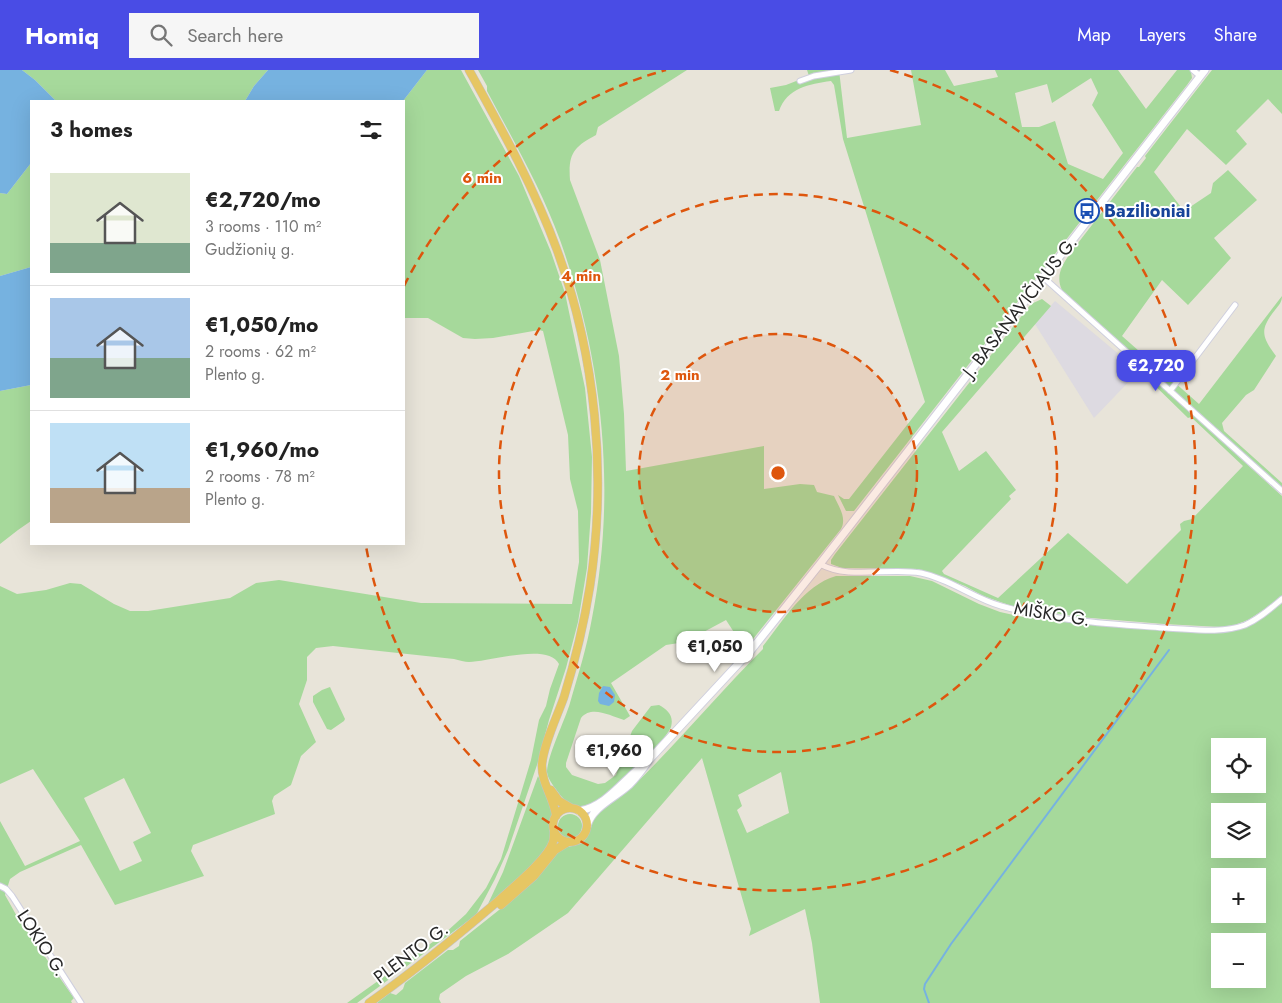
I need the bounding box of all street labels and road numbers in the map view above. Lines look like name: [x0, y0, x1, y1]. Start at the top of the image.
street label: J. BASANAVIČIAUS G.: [955, 231, 1083, 385]
street label: MIŠKO G.: [1012, 595, 1092, 633]
street label: LOKIO G.: [11, 905, 73, 981]
street label: PLENTO G.: [368, 916, 454, 990]

